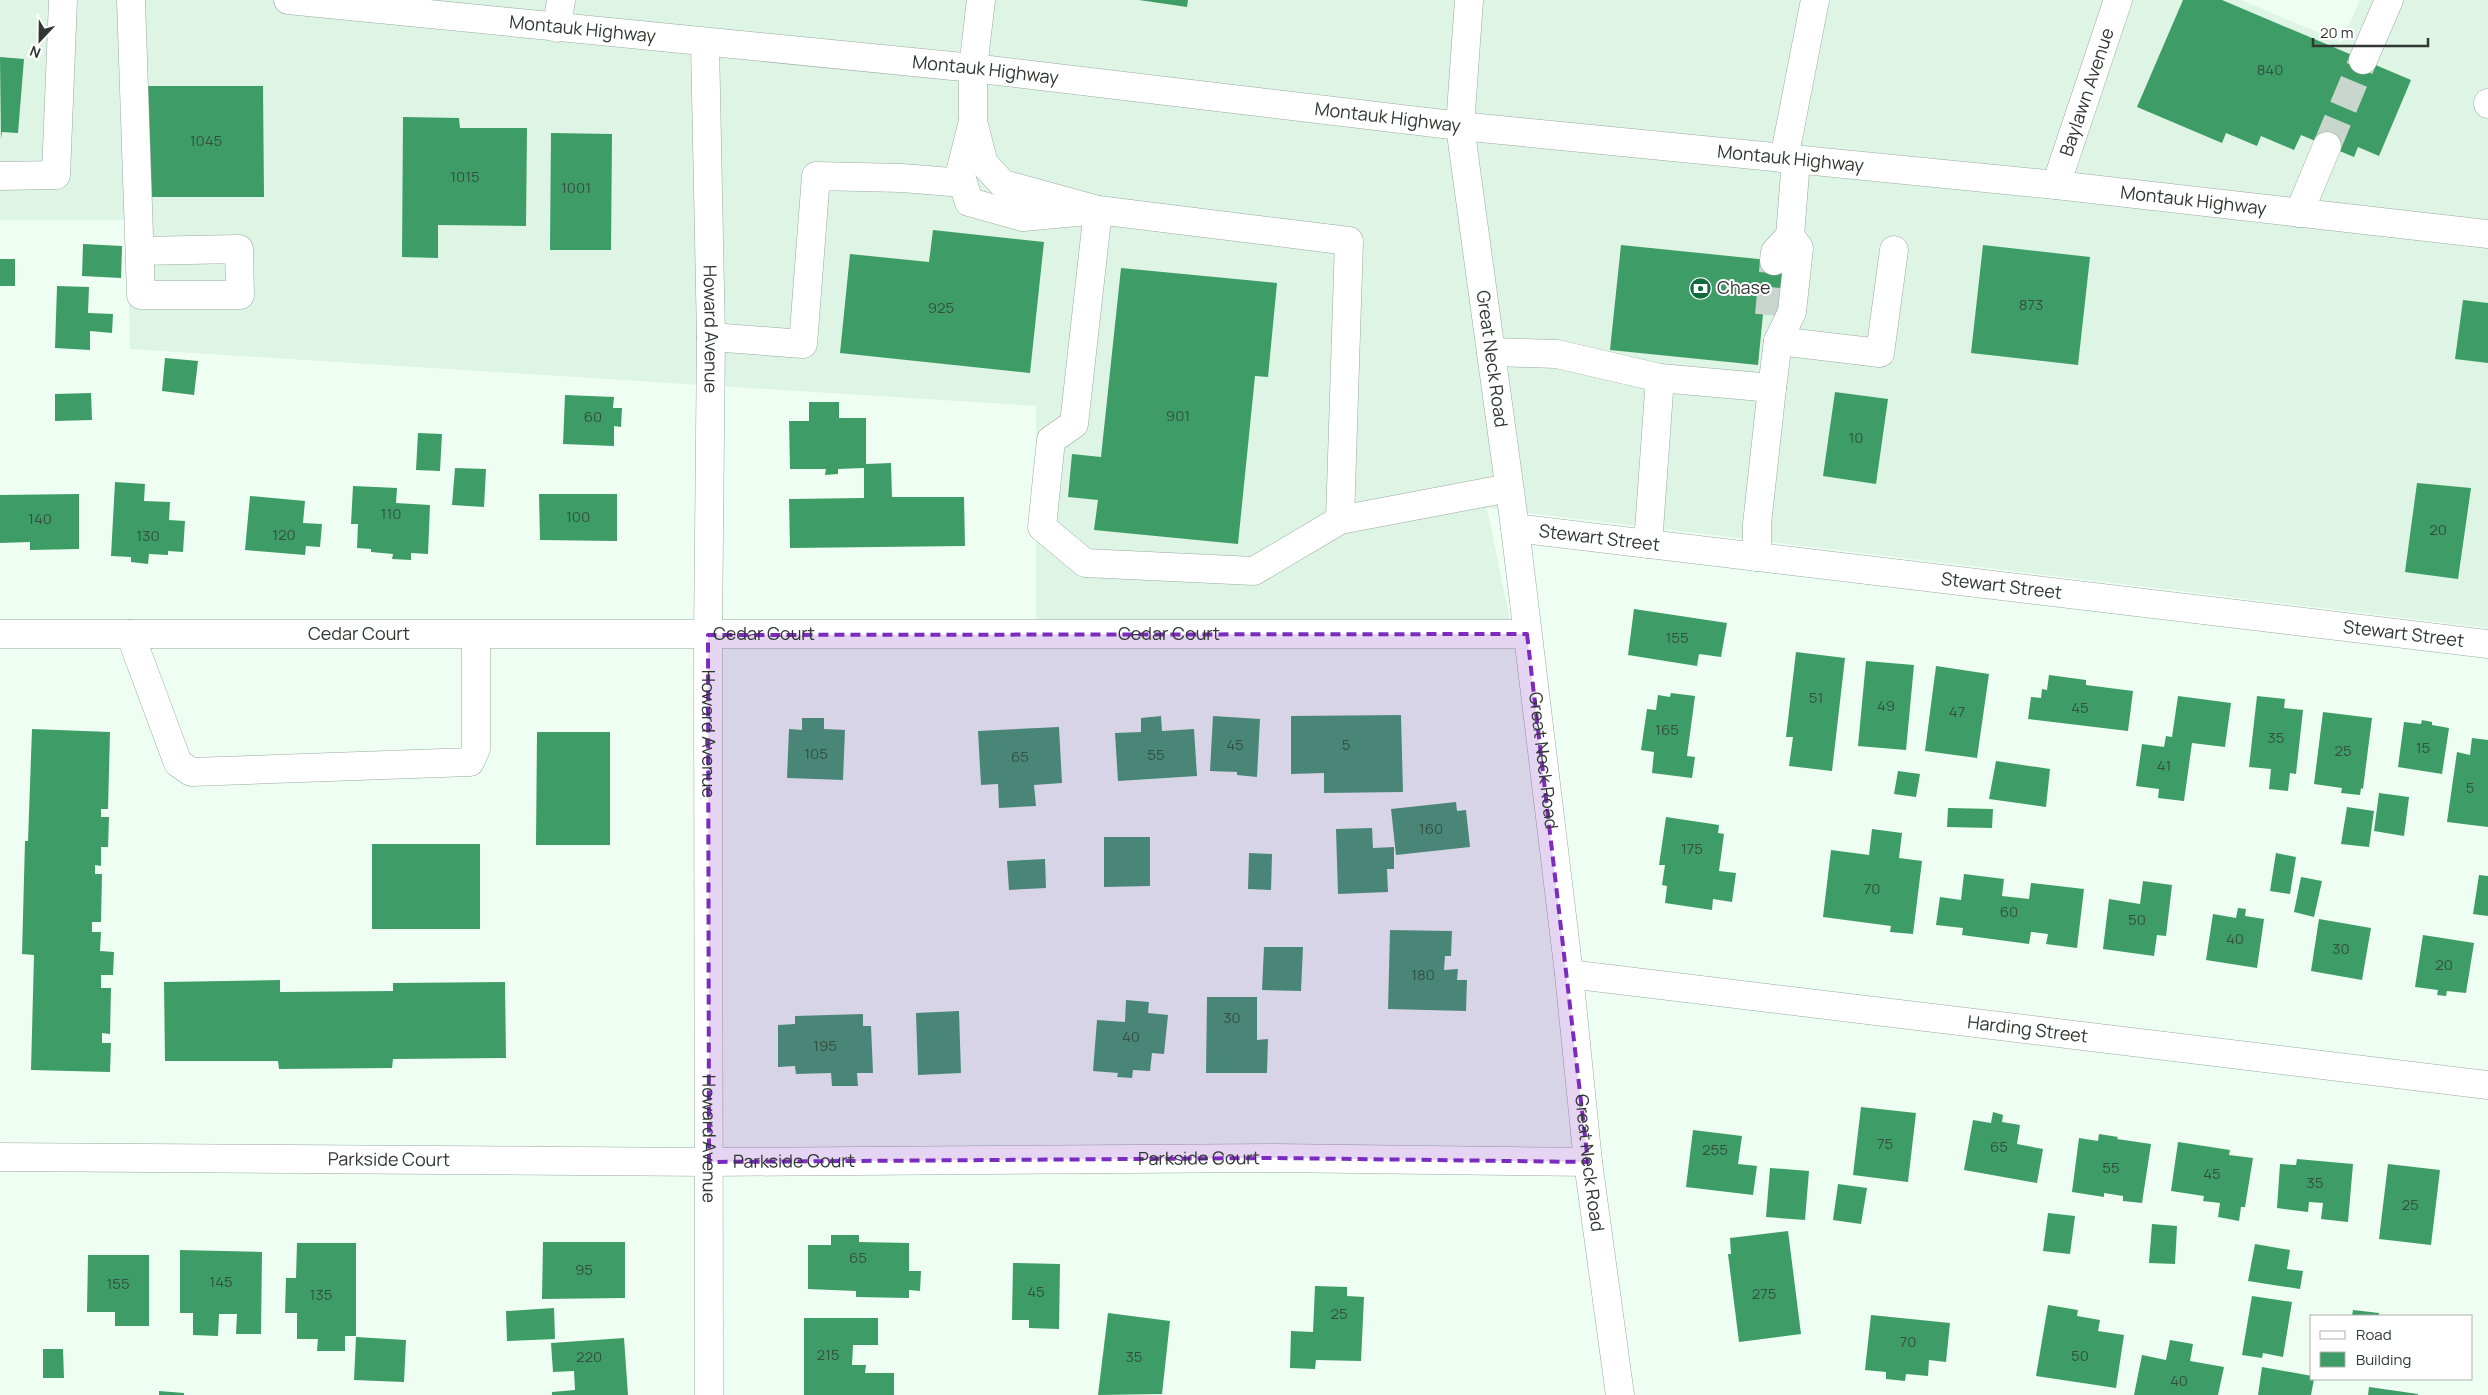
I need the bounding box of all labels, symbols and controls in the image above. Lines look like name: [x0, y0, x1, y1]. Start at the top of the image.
street label: Montauk Highway: [508, 9, 658, 48]
north arrow: [15, 15, 65, 65]
scale bar: [2313, 15, 2428, 47]
text: 20 m: [2320, 22, 2353, 43]
street label: Baylawn Avenue: [2054, 25, 2119, 159]
text: N: [27, 42, 43, 63]
street label: Montauk Highway: [911, 49, 1061, 89]
house number: 840: [2257, 59, 2283, 80]
street label: Montauk Highway: [1313, 96, 1463, 137]
house number: 1045: [190, 130, 222, 151]
street label: Montauk Highway: [1716, 139, 1866, 177]
house number: 1015: [450, 166, 480, 187]
house number: 1001: [561, 177, 591, 198]
street label: Montauk Highway: [2119, 179, 2268, 220]
street label: Howard Avenue: [699, 265, 724, 393]
place label: Chase: [1717, 275, 1771, 299]
bank icon: Chase: [1689, 276, 1713, 300]
street label: Great Neck Road: [1472, 289, 1514, 429]
house number: 873: [2019, 294, 2043, 315]
house number: 925: [928, 297, 954, 318]
house number: 901: [1166, 405, 1190, 426]
house number: 60: [584, 406, 602, 427]
house number: 10: [1849, 427, 1864, 448]
house number: 110: [381, 503, 401, 524]
house number: 100: [566, 506, 590, 527]
house number: 140: [28, 508, 52, 529]
street label: Stewart Street: [1538, 518, 1661, 556]
house number: 20: [2429, 519, 2447, 540]
house number: 120: [272, 524, 296, 545]
house number: 130: [136, 525, 160, 546]
street label: Stewart Street: [1940, 566, 2064, 604]
street label: Stewart Street: [2342, 614, 2466, 652]
street label: Cedar Court: [308, 621, 410, 645]
street label: Cedar Court: [713, 621, 815, 645]
street label: Cedar Court: [1118, 621, 1220, 645]
house number: 155: [1665, 627, 1689, 648]
street label: Howard Avenue: [697, 670, 721, 798]
house number: 51: [1809, 687, 1823, 708]
street label: Great Neck Road: [1524, 690, 1564, 831]
house number: 49: [1877, 695, 1895, 716]
house number: 45: [2071, 697, 2089, 718]
house number: 47: [1949, 701, 1965, 722]
house number: 165: [1655, 719, 1679, 740]
house number: 35: [2268, 727, 2284, 748]
house number: 45: [1226, 734, 1244, 755]
house number: 5: [1342, 734, 1350, 755]
house number: 15: [2416, 737, 2430, 758]
house number: 25: [2334, 740, 2352, 761]
house number: 105: [804, 743, 828, 764]
house number: 55: [1147, 744, 1165, 765]
house number: 65: [1011, 746, 1029, 767]
house number: 41: [2157, 755, 2171, 776]
house number: 5: [2466, 777, 2474, 798]
house number: 160: [1419, 818, 1443, 839]
house number: 175: [1681, 838, 1703, 859]
house number: 70: [1864, 878, 1880, 899]
house number: 60: [2000, 901, 2018, 922]
house number: 50: [2128, 909, 2146, 930]
house number: 40: [2226, 928, 2244, 949]
house number: 30: [2332, 938, 2350, 959]
house number: 20: [2435, 954, 2453, 975]
house number: 180: [1411, 964, 1435, 985]
house number: 30: [1223, 1007, 1241, 1028]
street label: Harding Street: [1966, 1009, 2089, 1048]
house number: 40: [1122, 1026, 1140, 1047]
house number: 195: [813, 1035, 837, 1056]
street label: Howard Avenue: [698, 1075, 722, 1203]
street label: Great Neck Road: [1570, 1093, 1610, 1233]
house number: 75: [1877, 1133, 1893, 1154]
house number: 65: [1990, 1136, 2008, 1157]
house number: 255: [1702, 1139, 1728, 1160]
street label: Parkside Court: [1138, 1145, 1260, 1170]
street label: Parkside Court: [328, 1146, 450, 1171]
street label: Parkside Court: [733, 1148, 855, 1173]
house number: 55: [2102, 1157, 2120, 1178]
house number: 45: [2203, 1163, 2221, 1184]
house number: 35: [2307, 1172, 2323, 1193]
house number: 25: [2401, 1194, 2419, 1215]
house number: 65: [849, 1247, 867, 1268]
house number: 95: [575, 1259, 593, 1280]
house number: 145: [209, 1271, 233, 1292]
house number: 155: [106, 1273, 130, 1294]
house number: 45: [1027, 1281, 1045, 1302]
house number: 275: [1752, 1283, 1776, 1304]
house number: 135: [310, 1284, 332, 1305]
house number: 25: [1330, 1303, 1348, 1324]
legend: [2310, 1315, 2473, 1380]
text: Road: [2356, 1324, 2392, 1345]
house number: 70: [1900, 1331, 1916, 1352]
house number: 215: [816, 1344, 840, 1365]
house number: 50: [2071, 1345, 2089, 1366]
house number: 220: [576, 1346, 602, 1367]
house number: 35: [1126, 1346, 1142, 1367]
text: Building: [2356, 1349, 2411, 1370]
house number: 40: [2170, 1370, 2188, 1391]

